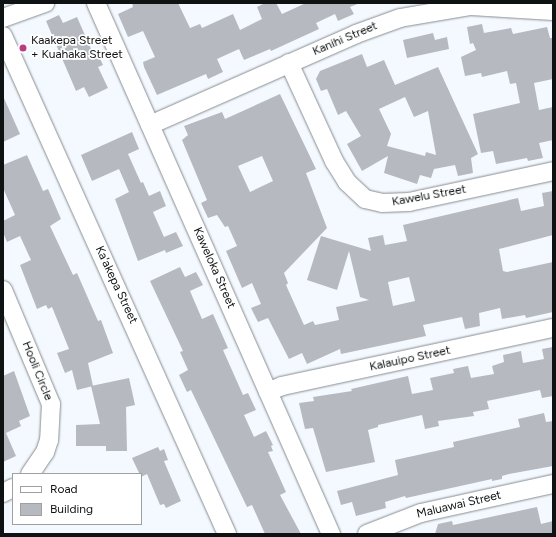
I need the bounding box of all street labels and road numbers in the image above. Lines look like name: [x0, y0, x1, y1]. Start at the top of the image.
street label: Kanihi Street: [310, 19, 380, 59]
street label: Kawelu Street: [391, 182, 467, 210]
street label: Kaweloka Street: [190, 225, 238, 311]
street label: Ka'akepa Street: [92, 244, 140, 326]
street label: Hooli Circle: [19, 339, 55, 403]
street label: Kalauipo Street: [368, 343, 452, 375]
street label: Maluawai Street: [415, 488, 503, 522]

